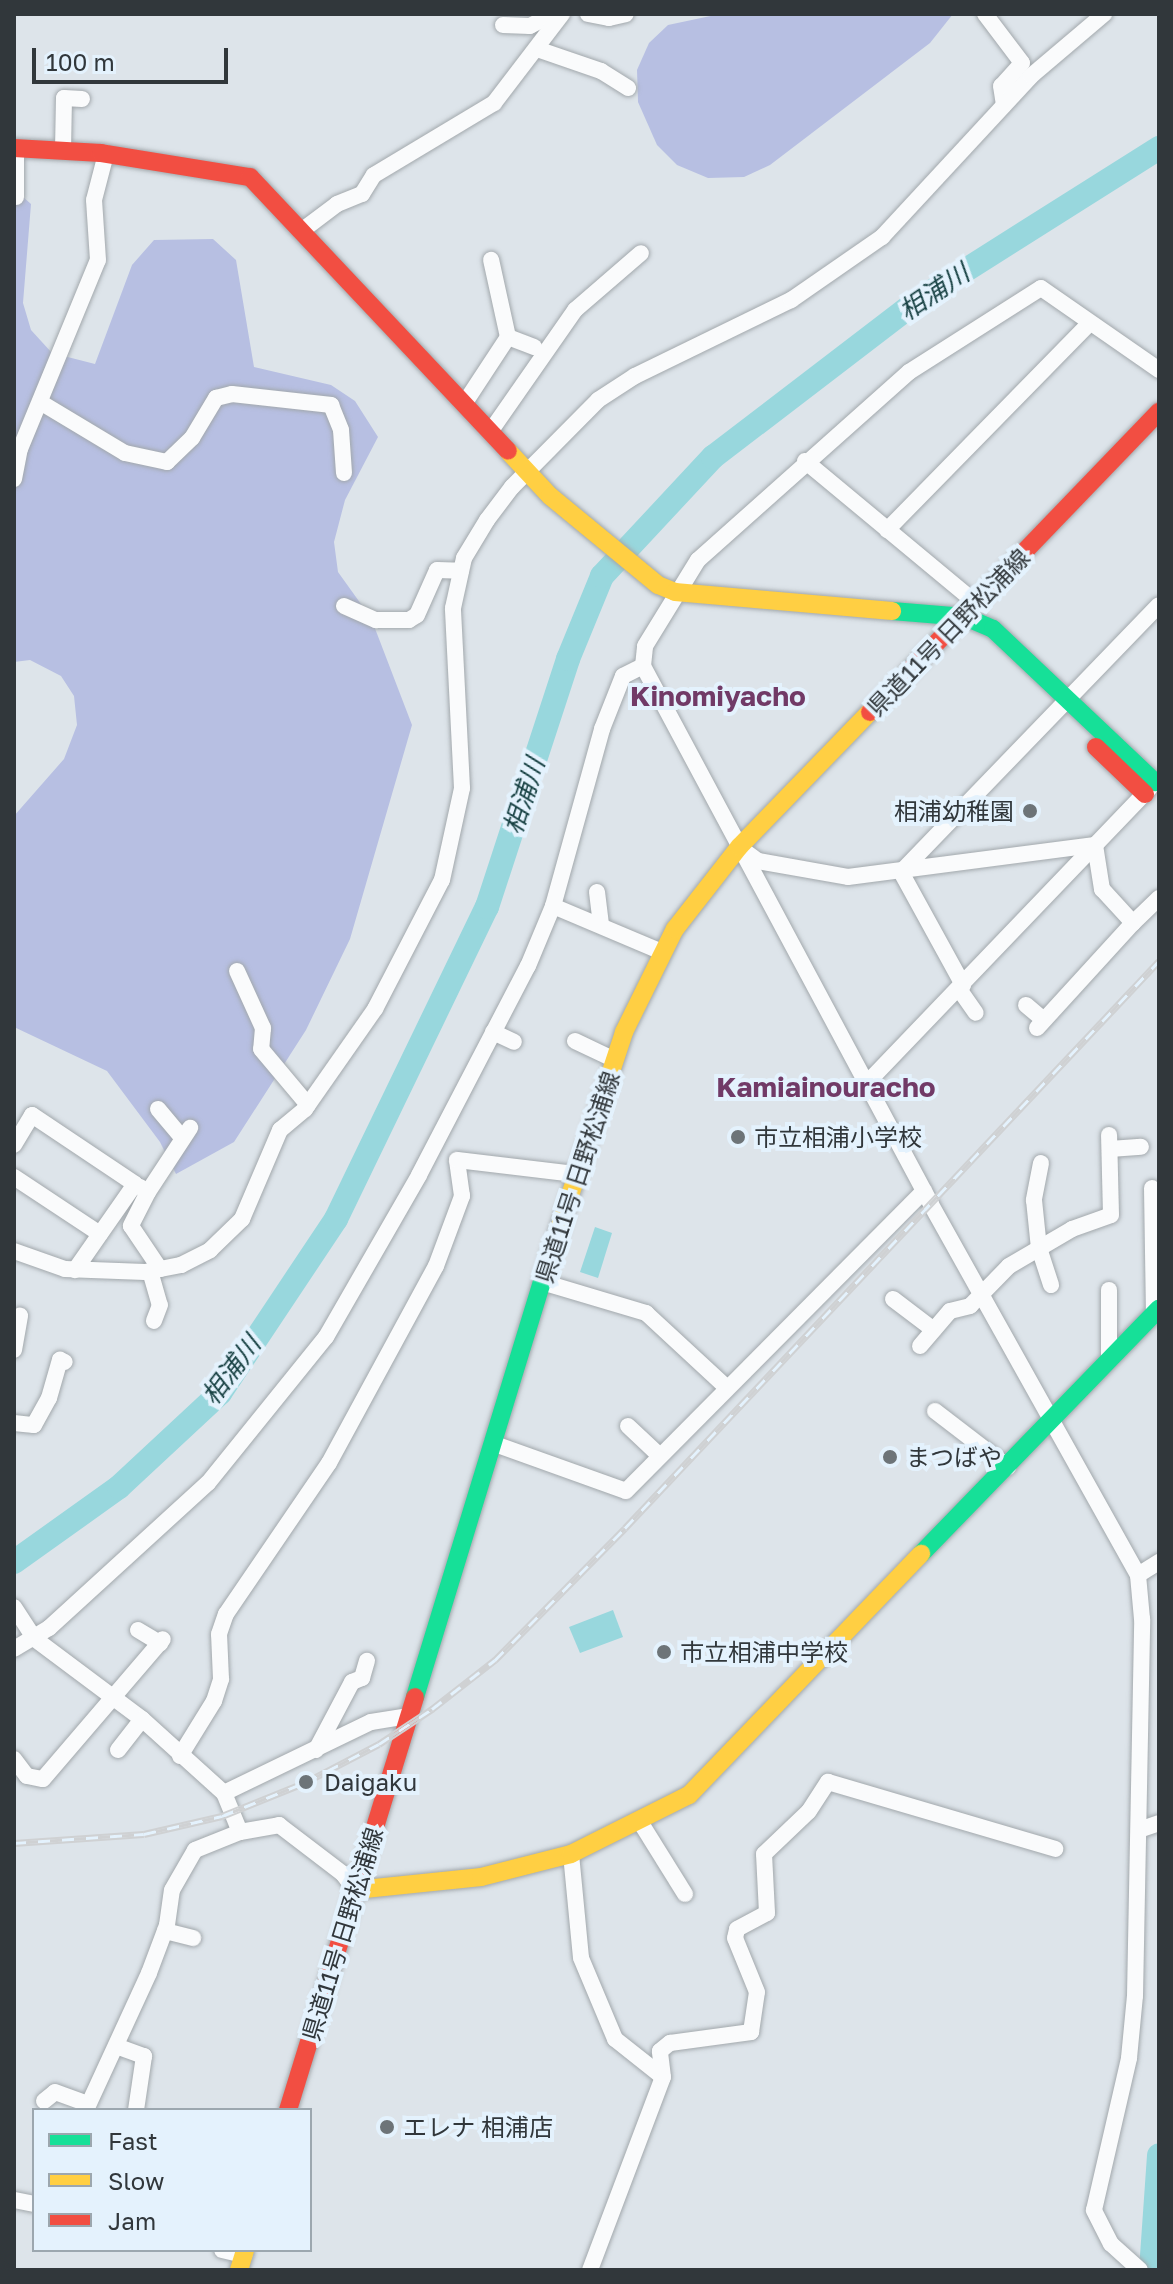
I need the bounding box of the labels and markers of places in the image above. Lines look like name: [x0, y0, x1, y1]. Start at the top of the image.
place label: 相浦幼稚園: [894, 797, 1014, 825]
marker: 相浦幼稚園: [1021, 802, 1039, 820]
place label: 市立相浦小学校: [754, 1123, 922, 1151]
marker: 市立相浦小学校: [729, 1128, 747, 1146]
place label: まつばや: [906, 1443, 1002, 1471]
marker: まつばや: [881, 1448, 899, 1466]
place label: 市立相浦中学校: [680, 1638, 848, 1666]
marker: 市立相浦中学校: [655, 1643, 673, 1661]
place label: Daigaku: [324, 1768, 417, 1796]
marker: Daigaku: [295, 1771, 317, 1793]
place label: エレナ 相浦店: [403, 2113, 553, 2141]
marker: エレナ 相浦店: [378, 2118, 396, 2136]

